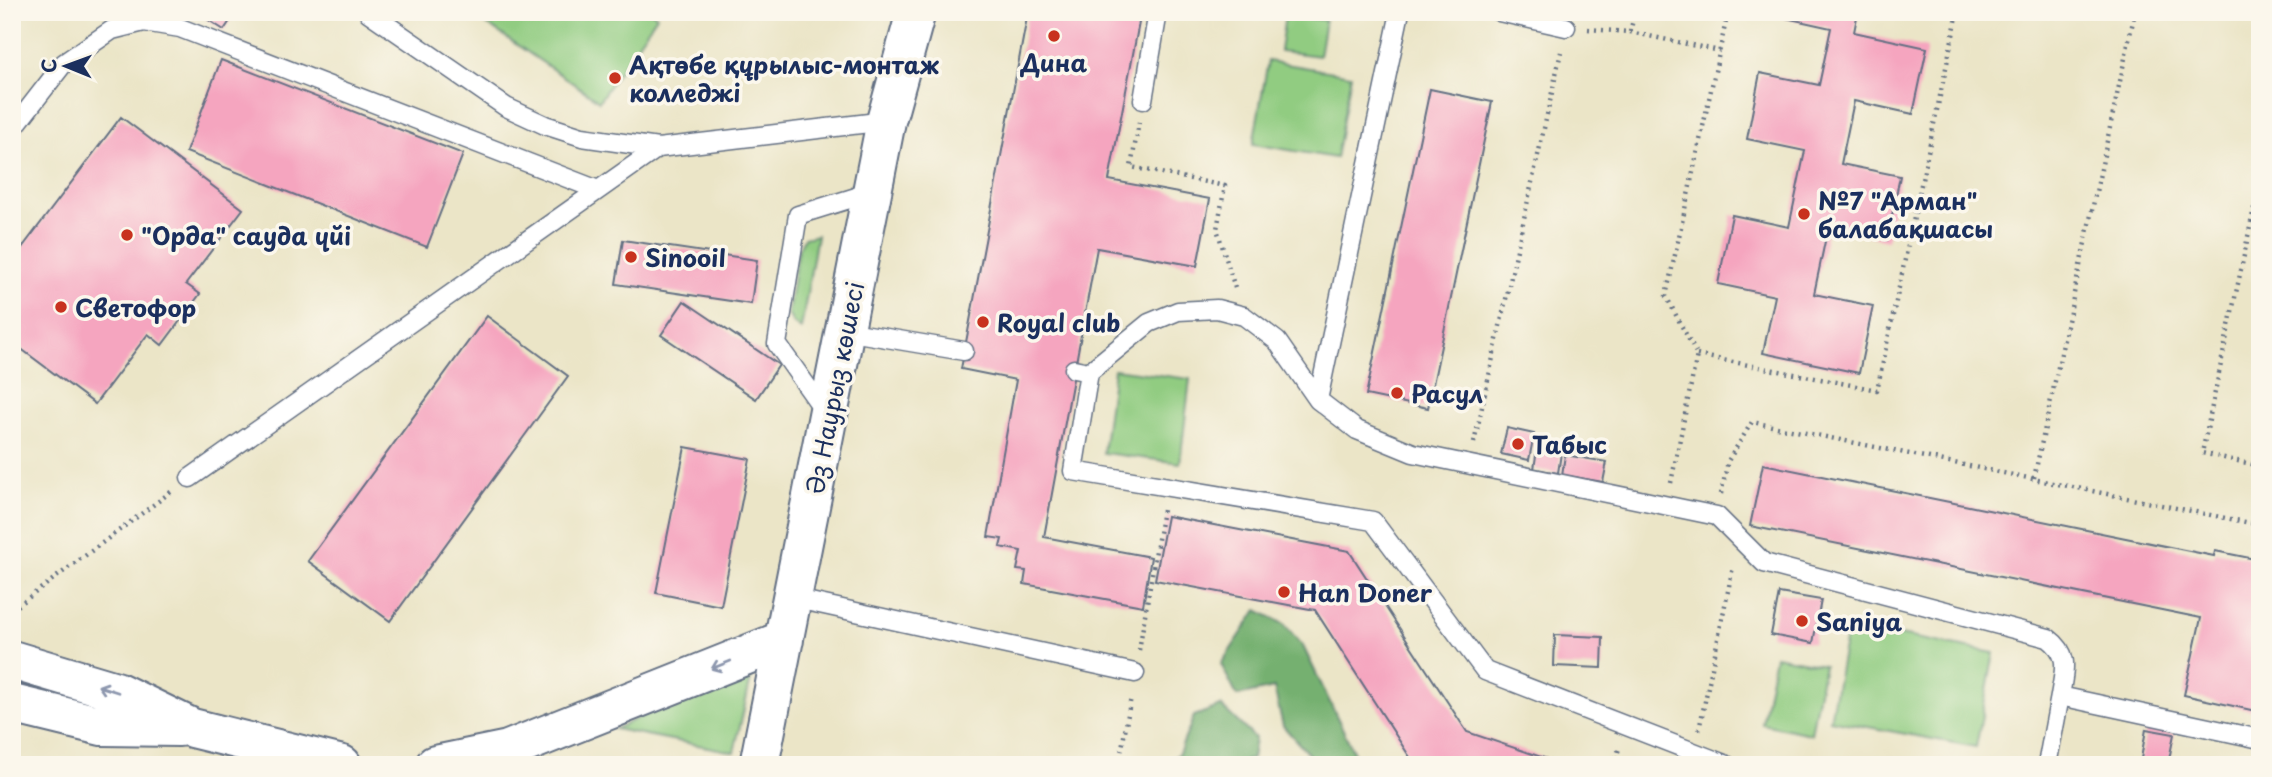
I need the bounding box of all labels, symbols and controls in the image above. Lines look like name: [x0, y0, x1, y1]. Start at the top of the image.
marker: Дина: [1046, 28, 1062, 44]
north arrow: [32, 32, 102, 102]
place label: Дина: [1020, 44, 1087, 80]
place label: Ақтөбе құрылыс-монтаж колледжі: [629, 46, 939, 110]
text: С: [34, 58, 62, 73]
marker: Ақтөбе құрылыс-монтаж колледжі: [607, 70, 623, 86]
place label: №7 "Арман" балабақшасы: [1818, 182, 1993, 246]
marker: №7 "Арман" балабақшасы: [1796, 206, 1812, 222]
place label: "Орда" сауда үйі: [141, 217, 351, 253]
marker: "Орда" сауда үйі: [119, 227, 135, 243]
place label: Sinooil: [645, 239, 726, 275]
marker: Sinooil: [623, 249, 639, 265]
street label: Әз Наурыз көшесі: [796, 278, 872, 498]
place label: Светофор: [75, 289, 196, 325]
marker: Светофор: [53, 299, 69, 315]
place label: Royal club: [997, 304, 1120, 340]
marker: Royal club: [975, 314, 991, 330]
place label: Расул: [1411, 375, 1483, 411]
marker: Расул: [1389, 385, 1405, 401]
place label: Табыс: [1532, 426, 1607, 462]
marker: Табыс: [1510, 436, 1526, 452]
place label: Han Doner: [1298, 574, 1433, 610]
marker: Han Doner: [1276, 584, 1292, 600]
place label: Saniya: [1816, 603, 1902, 639]
marker: Saniya: [1794, 613, 1810, 629]
one-way arrow: [710, 660, 732, 673]
one-way arrow: [97, 681, 119, 694]

